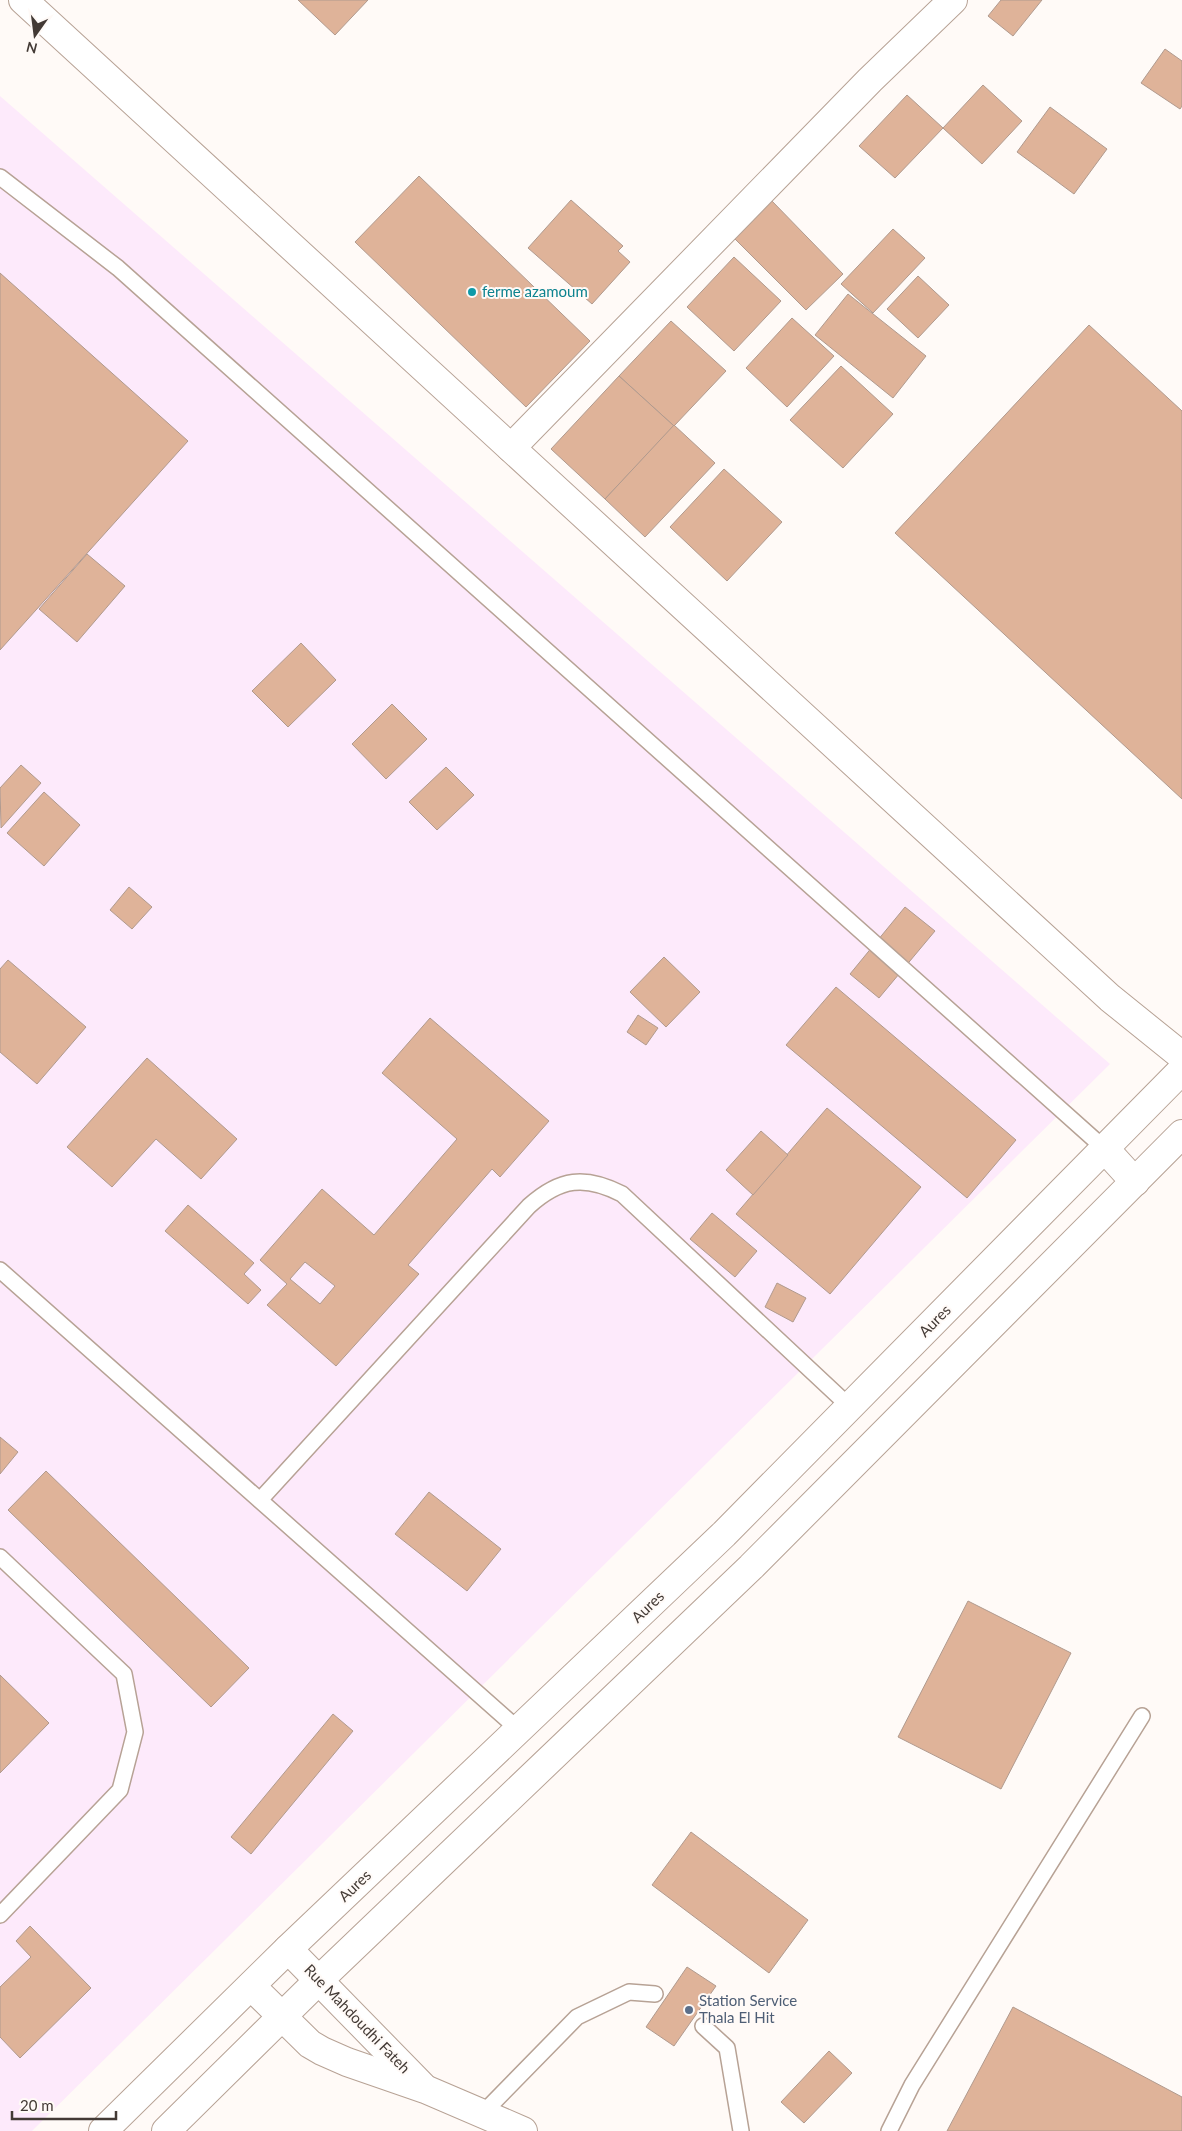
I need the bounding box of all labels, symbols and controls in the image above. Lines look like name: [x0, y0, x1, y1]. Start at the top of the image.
north arrow: [10, 10, 60, 60]
text: N: [24, 39, 39, 58]
place label: ferme azamoum: [482, 282, 588, 300]
marker: ferme azamoum: [466, 286, 478, 298]
street label: Aures: [915, 1301, 954, 1340]
street label: Aures: [627, 1587, 667, 1626]
street label: Aures: [334, 1866, 374, 1905]
street label: Rue Mahdoudhi Fateh: [301, 1960, 414, 2077]
place label: Station Service Thala El Hit: [699, 1991, 797, 2026]
marker: Station Service Thala El Hit: [683, 2004, 695, 2016]
scale bar: [12, 2088, 116, 2120]
text: 20 m: [20, 2096, 54, 2114]

